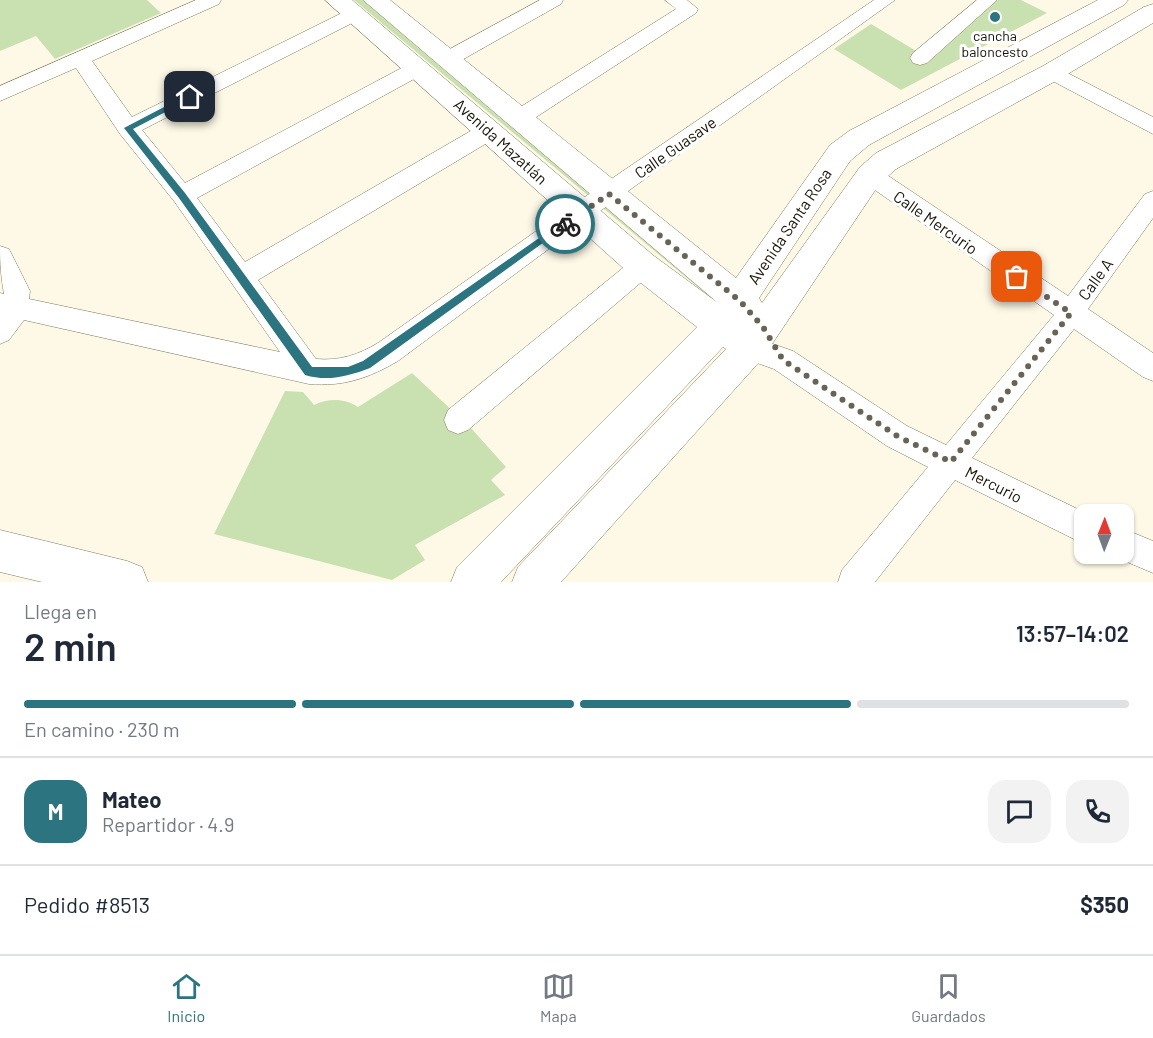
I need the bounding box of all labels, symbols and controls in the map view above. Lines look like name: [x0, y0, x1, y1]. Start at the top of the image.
marker: cancha baloncesto: [988, 10, 1002, 24]
place label: cancha baloncesto: [962, 27, 1028, 60]
pin: [164, 71, 215, 122]
icon: home: [173, 80, 206, 113]
street label: Avenida Mazatlán: [450, 94, 552, 188]
street label: Calle Guasave: [631, 112, 719, 182]
street label: Avenida Santa Rosa: [743, 164, 835, 288]
street label: Calle Mercurio: [890, 186, 982, 258]
courier: [535, 194, 595, 254]
icon: bike: [549, 208, 582, 241]
pin: [991, 251, 1042, 302]
street label: Calle A: [1074, 254, 1117, 303]
icon: bag: [1000, 260, 1033, 293]
street label: Mercurio: [962, 462, 1026, 506]
north arrow: [1074, 504, 1134, 564]
map controls: [1074, 504, 1134, 564]
text: Llega en: [24, 599, 97, 623]
text: 13:57–14:02: [1016, 620, 1129, 646]
text: 2 min: [24, 622, 117, 669]
text: En camino · 230 m: [24, 717, 180, 741]
button: chat: [988, 780, 1051, 843]
button: phone: [1066, 780, 1129, 843]
text: Mateo: [102, 786, 162, 812]
text: M: [48, 798, 63, 824]
text: Repartidor · 4.9: [102, 812, 234, 836]
text: Pedido #8513: [24, 891, 150, 917]
text: $350: [1080, 891, 1129, 917]
tab: Inicio: [167, 970, 205, 1025]
tab: Mapa: [540, 970, 577, 1025]
tab: Guardados: [911, 970, 986, 1025]

